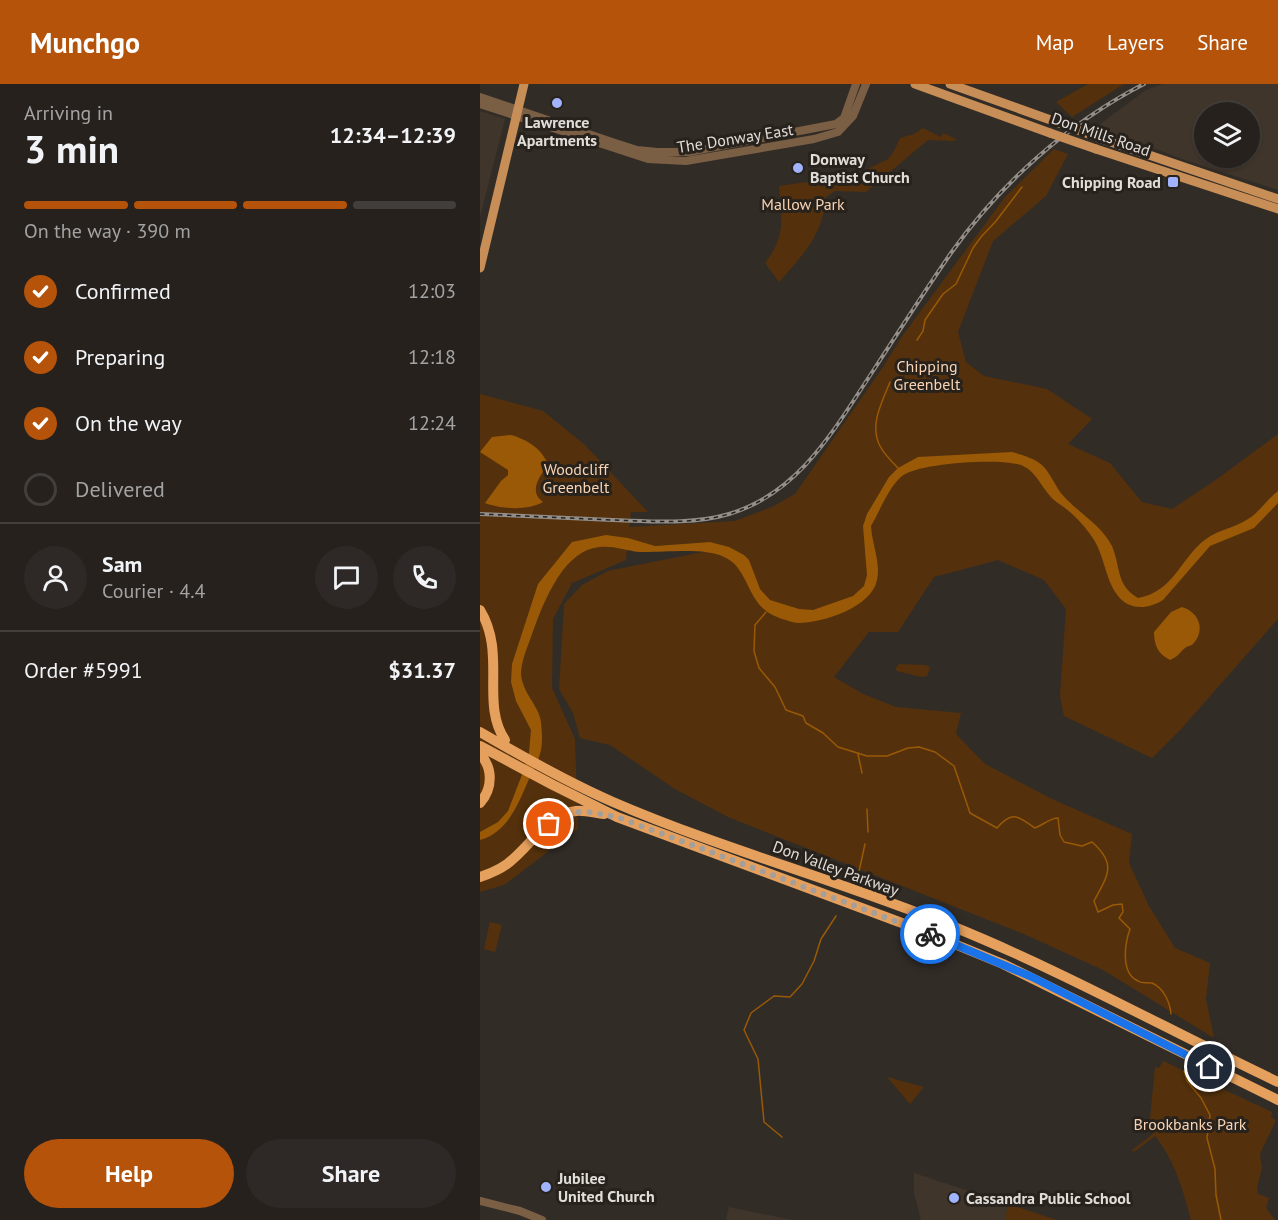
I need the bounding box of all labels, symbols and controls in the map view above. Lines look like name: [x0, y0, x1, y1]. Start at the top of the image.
text: Munchgo: [30, 24, 140, 61]
text: Map: [1036, 29, 1074, 56]
text: Layers: [1107, 29, 1164, 56]
text: Share: [1197, 29, 1248, 56]
marker: Lawrence Apartments: [550, 96, 564, 110]
text: Arriving in: [24, 100, 113, 126]
map controls: [1194, 102, 1260, 168]
button: layers: [1194, 102, 1260, 168]
street label: Don Mills Road: [1049, 108, 1153, 160]
place label: Lawrence Apartments: [517, 112, 597, 150]
street label: The Donway East: [675, 119, 795, 157]
text: 12:34–12:39: [330, 121, 456, 149]
text: 3 min: [24, 123, 119, 174]
place label: Donway Baptist Church: [810, 149, 910, 187]
marker: Donway Baptist Church: [791, 161, 805, 175]
place label: Chipping Road: [1062, 172, 1161, 192]
marker: Chipping Road: [1166, 175, 1180, 189]
park label: Mallow Park: [761, 194, 845, 214]
text: On the way · 390 m: [24, 218, 191, 244]
icon: check: [24, 275, 57, 308]
text: Confirmed: [75, 277, 171, 305]
text: 12:03: [408, 278, 456, 304]
icon: check: [24, 341, 57, 374]
text: Preparing: [75, 343, 165, 371]
text: 12:18: [408, 344, 456, 370]
park label: Chipping Greenbelt: [894, 356, 961, 394]
icon: check: [24, 407, 57, 440]
text: On the way: [75, 409, 182, 437]
text: 12:24: [408, 410, 456, 436]
park label: Woodcliff Greenbelt: [543, 459, 610, 497]
text: Delivered: [75, 475, 165, 503]
button: person: [24, 546, 87, 609]
button: chat: [315, 546, 378, 609]
button: phone: [393, 546, 456, 609]
text: Sam: [102, 550, 142, 578]
text: Courier · 4.4: [102, 578, 205, 604]
text: Order #5991: [24, 656, 143, 684]
text: $31.37: [388, 656, 456, 684]
pin: [523, 798, 574, 849]
icon: bag: [532, 807, 565, 840]
street label: Don Valley Parkway: [770, 836, 902, 900]
courier: [900, 904, 960, 964]
icon: bike: [914, 918, 947, 951]
pin: [1184, 1041, 1235, 1092]
icon: home: [1193, 1050, 1226, 1083]
park label: Brookbanks Park: [1133, 1114, 1247, 1134]
button: Help: [24, 1139, 234, 1208]
button: Share: [246, 1139, 456, 1208]
place label: Jubilee United Church: [557, 1168, 655, 1206]
marker: Jubilee United Church: [539, 1180, 553, 1194]
place label: Cassandra Public School: [966, 1188, 1131, 1208]
marker: Cassandra Public School: [947, 1191, 961, 1205]

